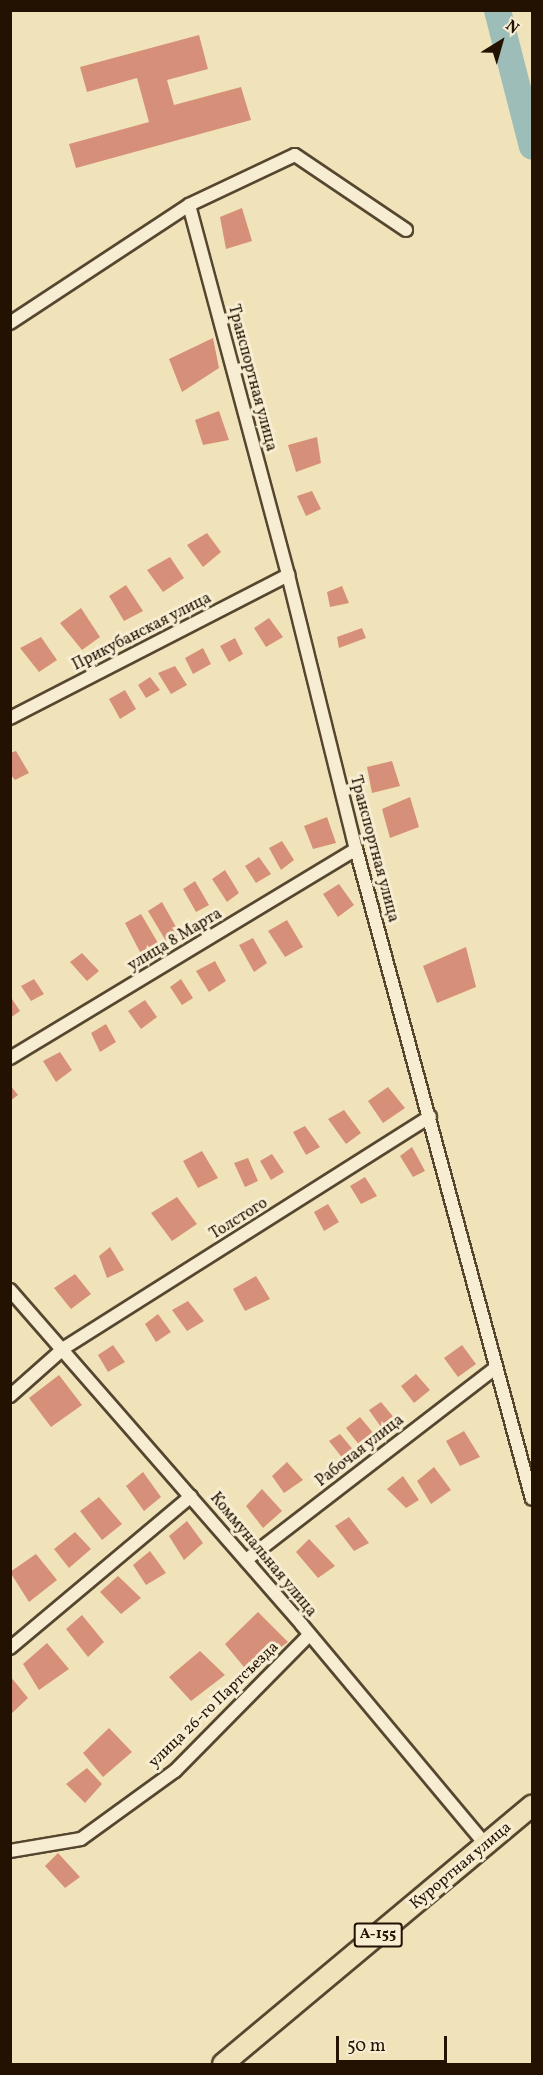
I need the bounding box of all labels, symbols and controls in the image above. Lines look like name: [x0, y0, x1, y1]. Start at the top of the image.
north arrow: [471, 12, 531, 72]
text: N: [501, 15, 523, 40]
street label: Транспортная улица: [223, 302, 281, 454]
street label: Прикубанская улица: [69, 589, 215, 675]
street label: Транспортная улица: [345, 773, 403, 925]
street label: улица 8 Марта: [124, 904, 226, 976]
street label: Толстого: [207, 1194, 271, 1244]
street label: Рабочая улица: [312, 1411, 408, 1491]
street label: Коммунальная улица: [205, 1489, 321, 1621]
street label: улица 26-го Партсъезда: [145, 1638, 283, 1772]
street label: Курортная улица: [406, 1818, 516, 1914]
road number: А-155: [352, 1923, 404, 1947]
scale bar: [339, 2024, 450, 2062]
text: 50 m: [347, 2034, 386, 2059]

